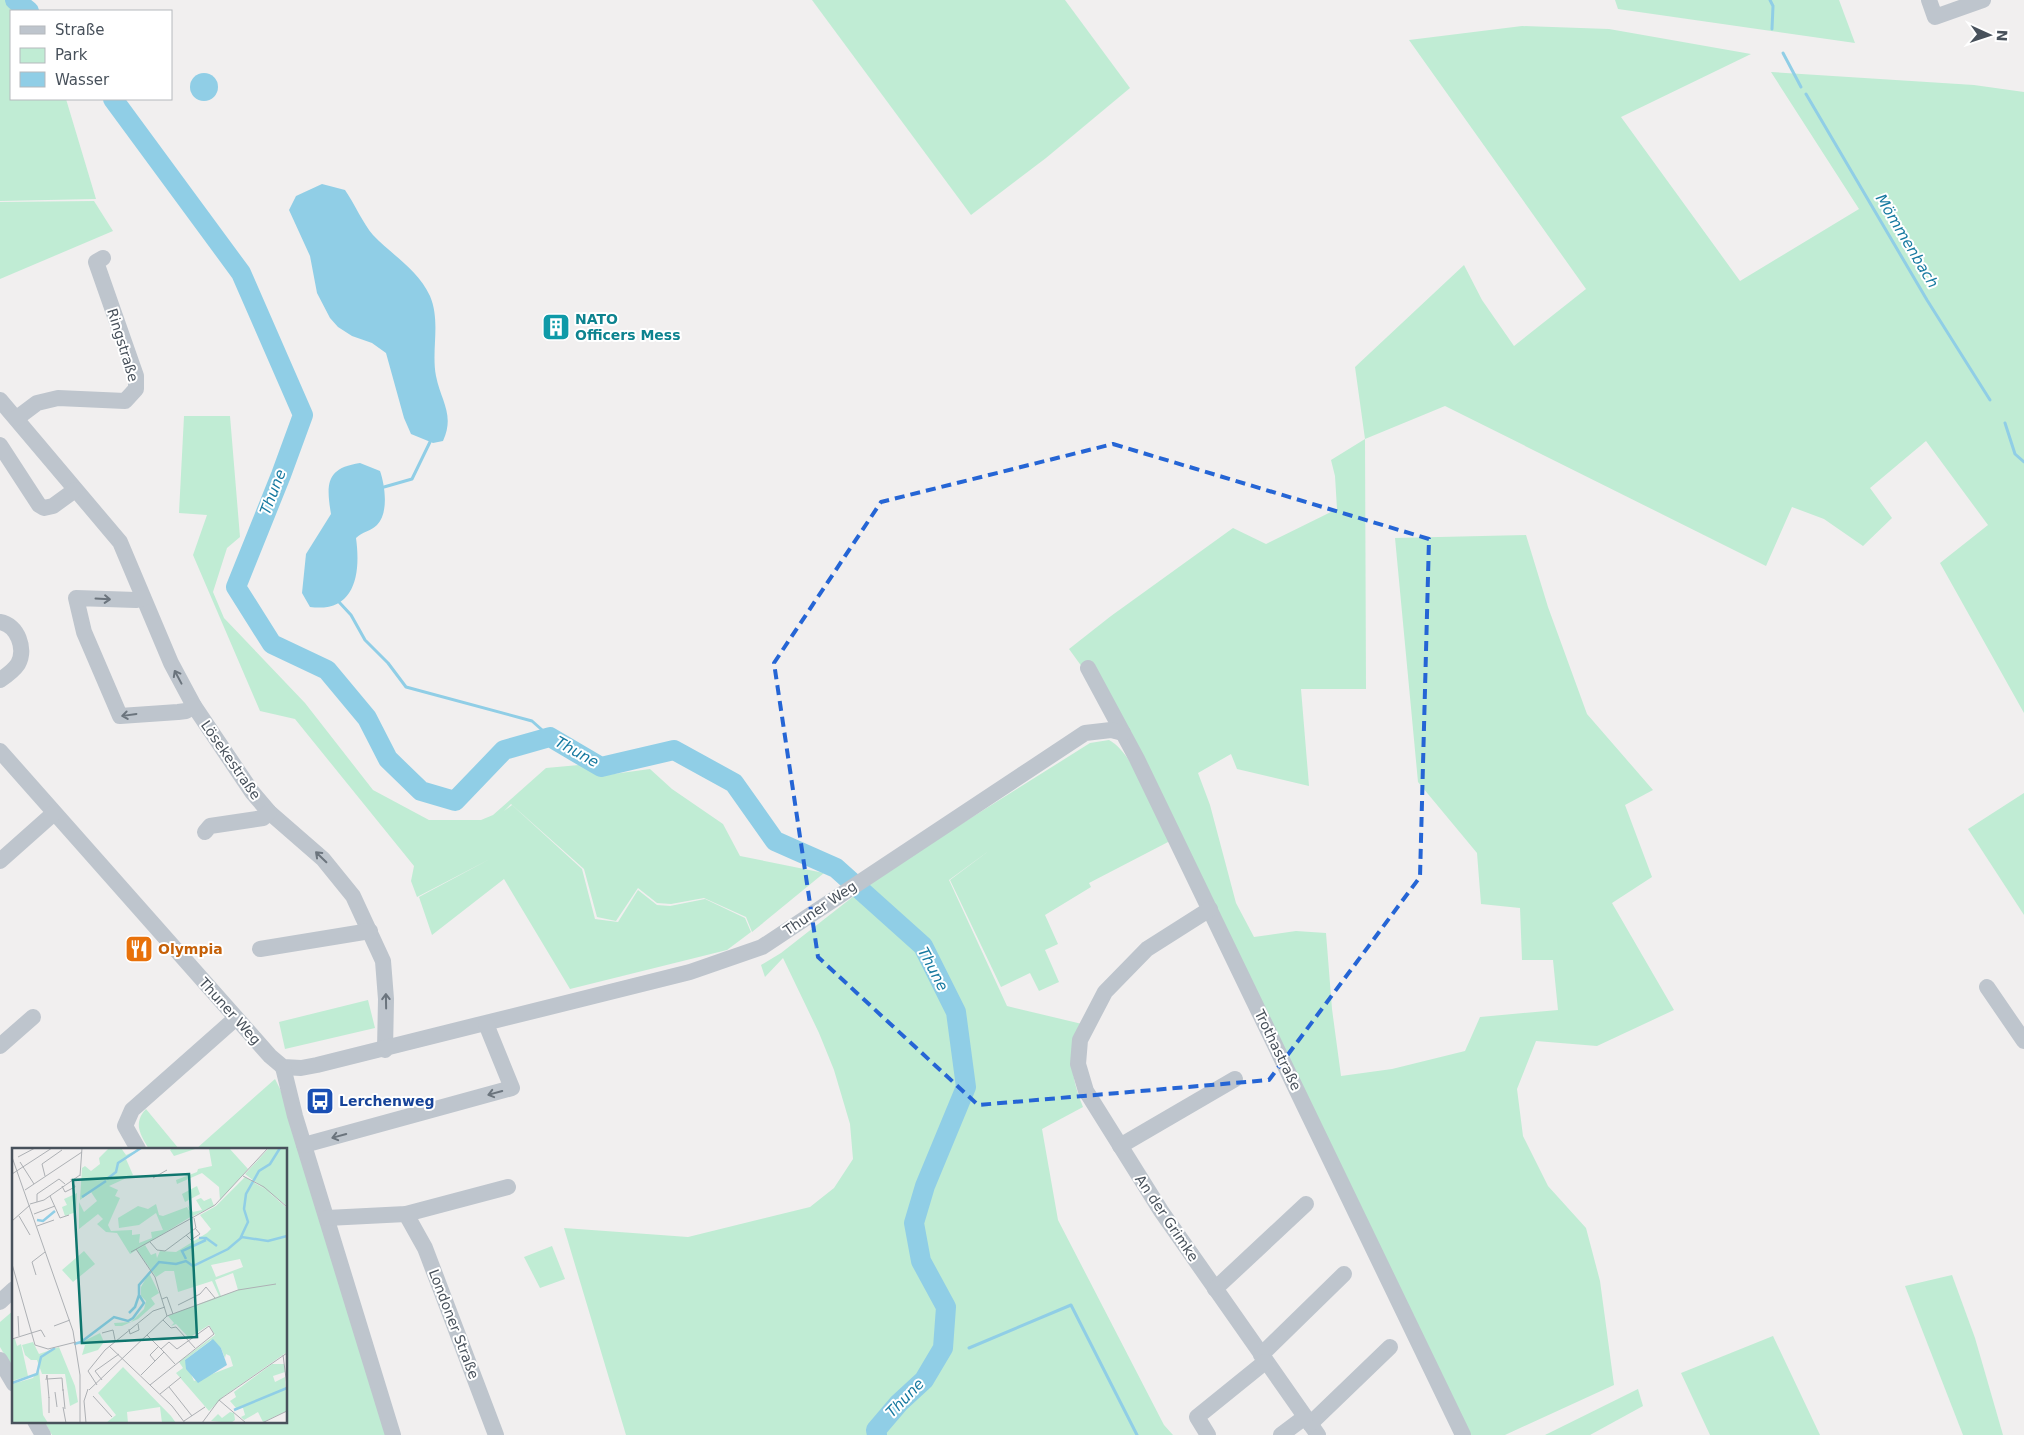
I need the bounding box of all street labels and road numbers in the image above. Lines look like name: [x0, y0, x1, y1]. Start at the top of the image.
street label: Ringstraße: [104, 306, 142, 384]
street label: Lösekestraße: [198, 717, 264, 803]
street label: Thuner Weg: [780, 878, 860, 939]
street label: Thuner Weg: [195, 974, 264, 1048]
street label: Trothastraße: [1251, 1006, 1304, 1093]
street label: An der Grimke: [1132, 1172, 1202, 1264]
street label: Londoner Straße: [426, 1267, 482, 1381]

